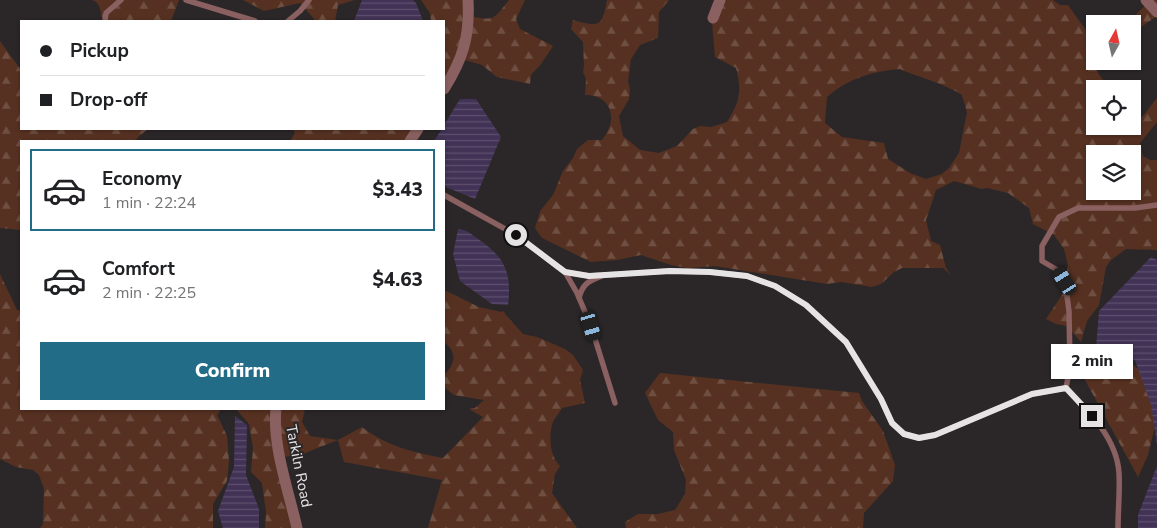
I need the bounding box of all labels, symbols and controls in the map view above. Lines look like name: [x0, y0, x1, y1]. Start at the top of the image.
north arrow: [1086, 15, 1141, 70]
map controls: [1086, 15, 1141, 200]
text: Pickup: [70, 38, 129, 64]
button: locate: [1086, 80, 1141, 135]
text: Drop-off: [70, 87, 147, 113]
button: layers: [1086, 145, 1141, 200]
text: Economy: [102, 166, 182, 192]
icon: car: [42, 168, 87, 213]
text: $3.43: [372, 177, 423, 203]
text: 1 min · 22:24: [102, 192, 196, 214]
route start: [505, 224, 527, 246]
text: Comfort: [102, 256, 175, 282]
icon: car: [42, 258, 87, 303]
car: [1050, 264, 1079, 298]
text: $4.63: [372, 267, 423, 293]
text: 2 min · 22:25: [102, 282, 196, 304]
car: [579, 309, 602, 343]
button: Confirm: [40, 342, 425, 400]
callout: 2 min: [1051, 344, 1133, 378]
text: 2 min: [1071, 350, 1113, 372]
route end: [1081, 405, 1103, 427]
street label: Tarkiln Road: [281, 423, 317, 509]

